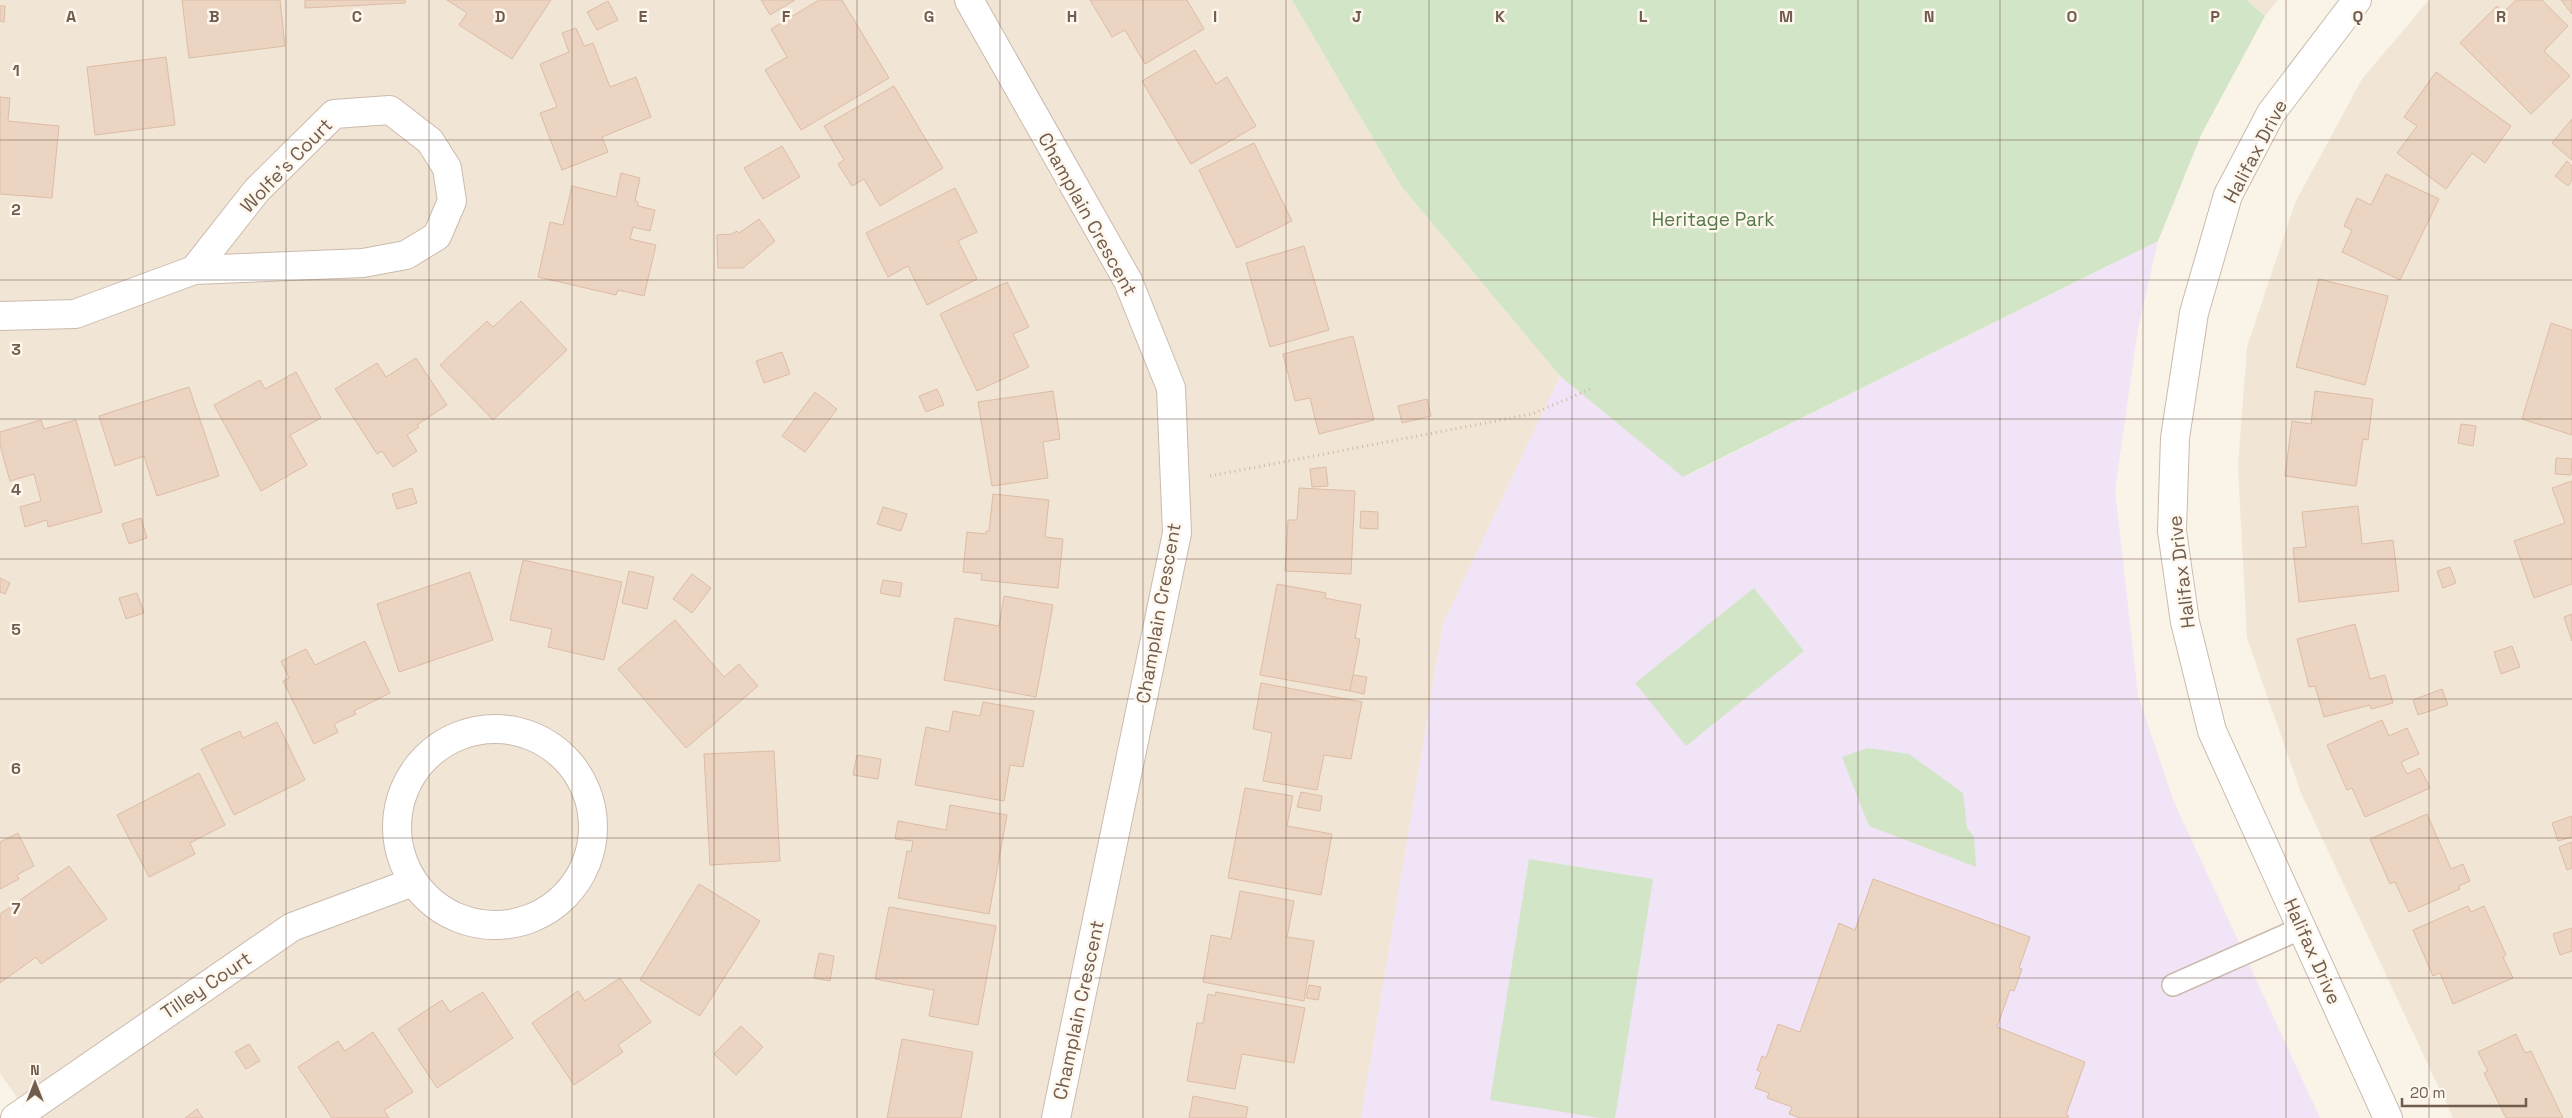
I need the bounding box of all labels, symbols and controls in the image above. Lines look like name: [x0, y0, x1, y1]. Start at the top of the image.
text: A: [66, 6, 76, 27]
text: B: [209, 6, 219, 27]
text: C: [352, 6, 362, 27]
text: D: [495, 6, 505, 27]
text: E: [639, 6, 648, 27]
text: F: [782, 6, 791, 27]
text: G: [924, 6, 934, 27]
text: H: [1067, 6, 1077, 27]
text: I: [1213, 6, 1217, 27]
text: J: [1352, 6, 1362, 27]
text: K: [1495, 6, 1505, 27]
text: L: [1639, 6, 1648, 27]
text: M: [1779, 6, 1793, 27]
text: N: [1924, 6, 1934, 27]
text: O: [2067, 6, 2078, 27]
text: P: [2210, 6, 2220, 27]
text: Q: [2353, 6, 2364, 27]
text: R: [2496, 6, 2506, 27]
text: 1: [12, 60, 20, 81]
street label: Halifax Drive: [2218, 95, 2293, 207]
street label: Wolfe's Court: [235, 113, 338, 218]
street label: Champlain Crescent: [1032, 128, 1143, 300]
text: 2: [11, 199, 21, 220]
park label: Heritage Park: [1652, 207, 1774, 232]
text: 3: [11, 339, 21, 360]
text: 4: [11, 479, 21, 500]
street label: Halifax Drive: [2162, 514, 2201, 630]
street label: Champlain Crescent: [1130, 521, 1187, 705]
text: 5: [11, 619, 21, 640]
text: 6: [11, 758, 21, 779]
street label: Halifax Drive: [2278, 894, 2347, 1008]
text: 7: [12, 898, 21, 919]
street label: Champlain Crescent: [1047, 918, 1110, 1102]
street label: Tilley Court: [156, 946, 256, 1025]
north arrow: [10, 1058, 60, 1108]
text: N: [30, 1061, 40, 1079]
scale bar: [2402, 1076, 2526, 1108]
text: 20 m: [2410, 1083, 2445, 1102]

